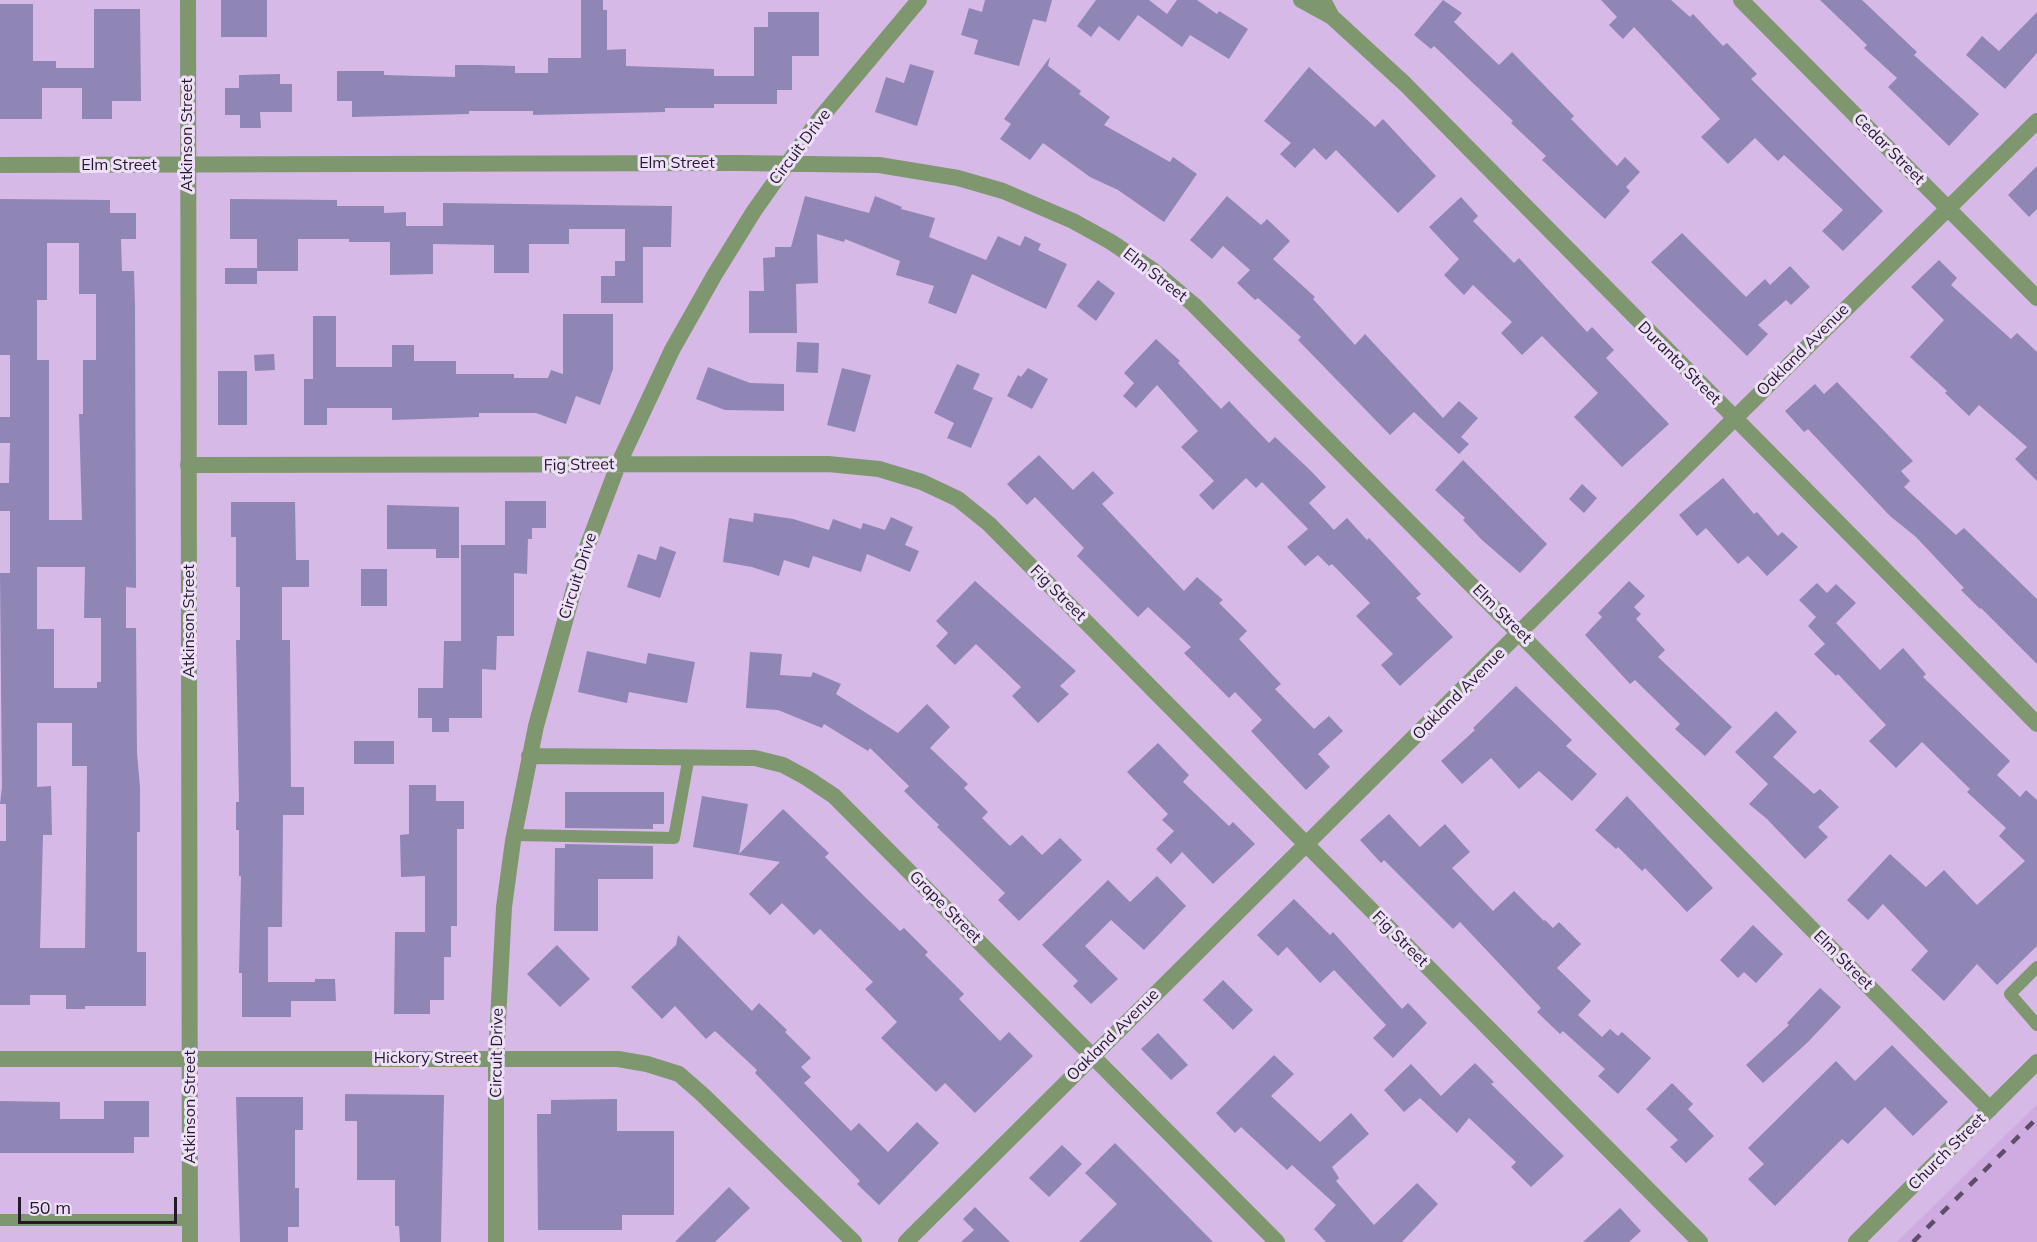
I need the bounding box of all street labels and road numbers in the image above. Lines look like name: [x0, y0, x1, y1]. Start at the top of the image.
street label: Atkinson Street: [177, 78, 197, 192]
street label: Circuit Drive: [765, 105, 835, 189]
street label: Cedar Street: [1850, 110, 1928, 188]
street label: Elm Street: [639, 153, 715, 173]
street label: Elm Street: [81, 155, 157, 175]
street label: Elm Street: [1119, 244, 1191, 306]
street label: Oakland Avenue: [1753, 300, 1853, 400]
street label: Duranta Street: [1633, 317, 1725, 409]
street label: Fig Street: [543, 455, 615, 475]
street label: Circuit Drive: [555, 530, 601, 622]
street label: Fig Street: [1026, 561, 1090, 625]
street label: Atkinson Street: [179, 564, 199, 678]
street label: Elm Street: [1468, 580, 1536, 648]
street label: Oakland Avenue: [1409, 644, 1509, 744]
street label: Grape Street: [905, 867, 985, 947]
street label: Fig Street: [1368, 907, 1432, 971]
street label: Elm Street: [1809, 926, 1877, 994]
street label: Oakland Avenue: [1063, 985, 1163, 1085]
street label: Circuit Drive: [487, 1008, 507, 1098]
street label: Hickory Street: [374, 1048, 478, 1068]
street label: Atkinson Street: [180, 1050, 200, 1164]
street label: Church Street: [1905, 1110, 1989, 1194]

